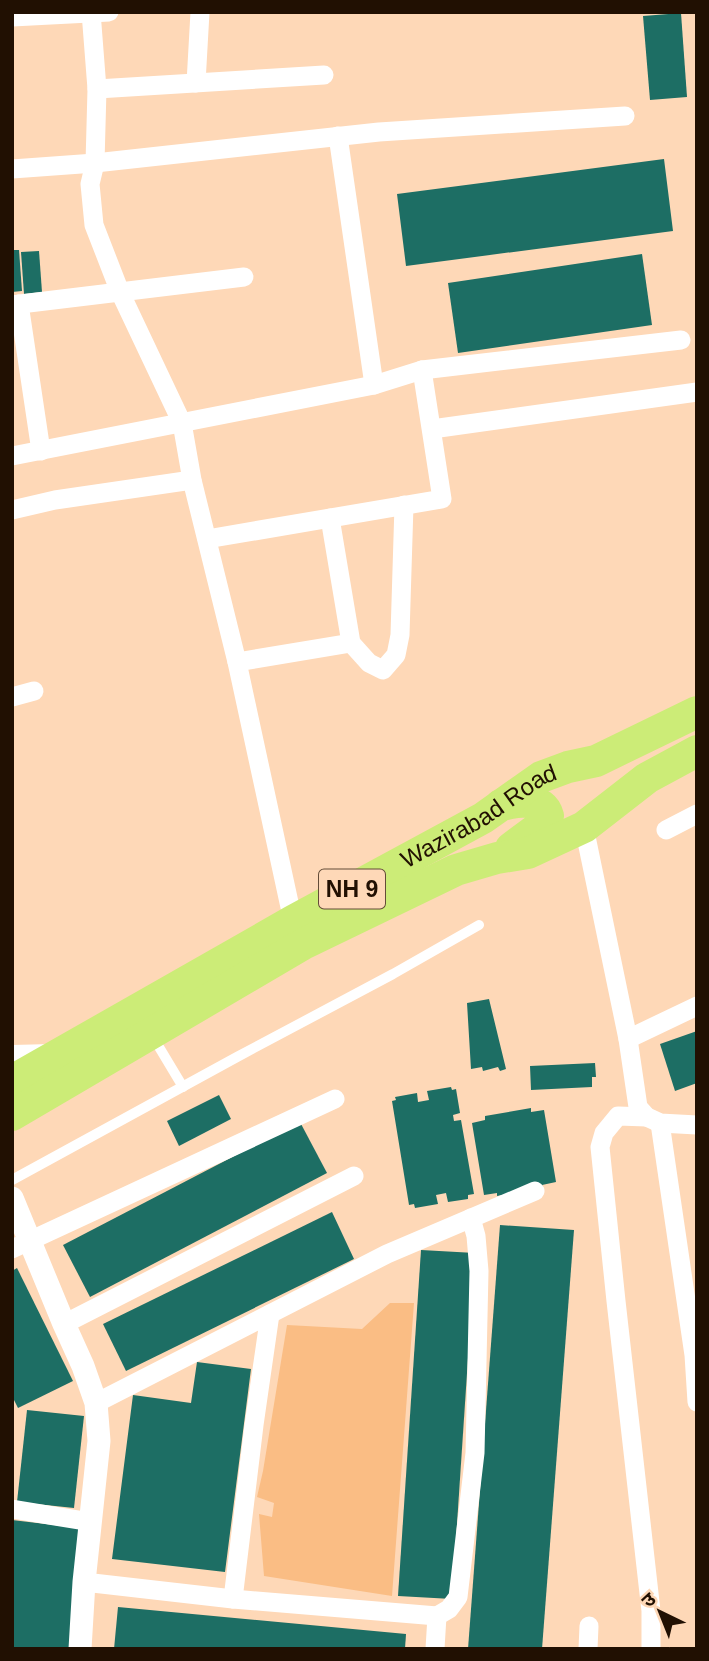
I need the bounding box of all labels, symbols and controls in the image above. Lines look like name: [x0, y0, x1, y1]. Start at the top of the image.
street label: Wazirabad Road: [396, 758, 560, 873]
road number: NH 9: [319, 870, 385, 908]
north arrow: [625, 1577, 695, 1647]
text: उ: [638, 1588, 661, 1611]

